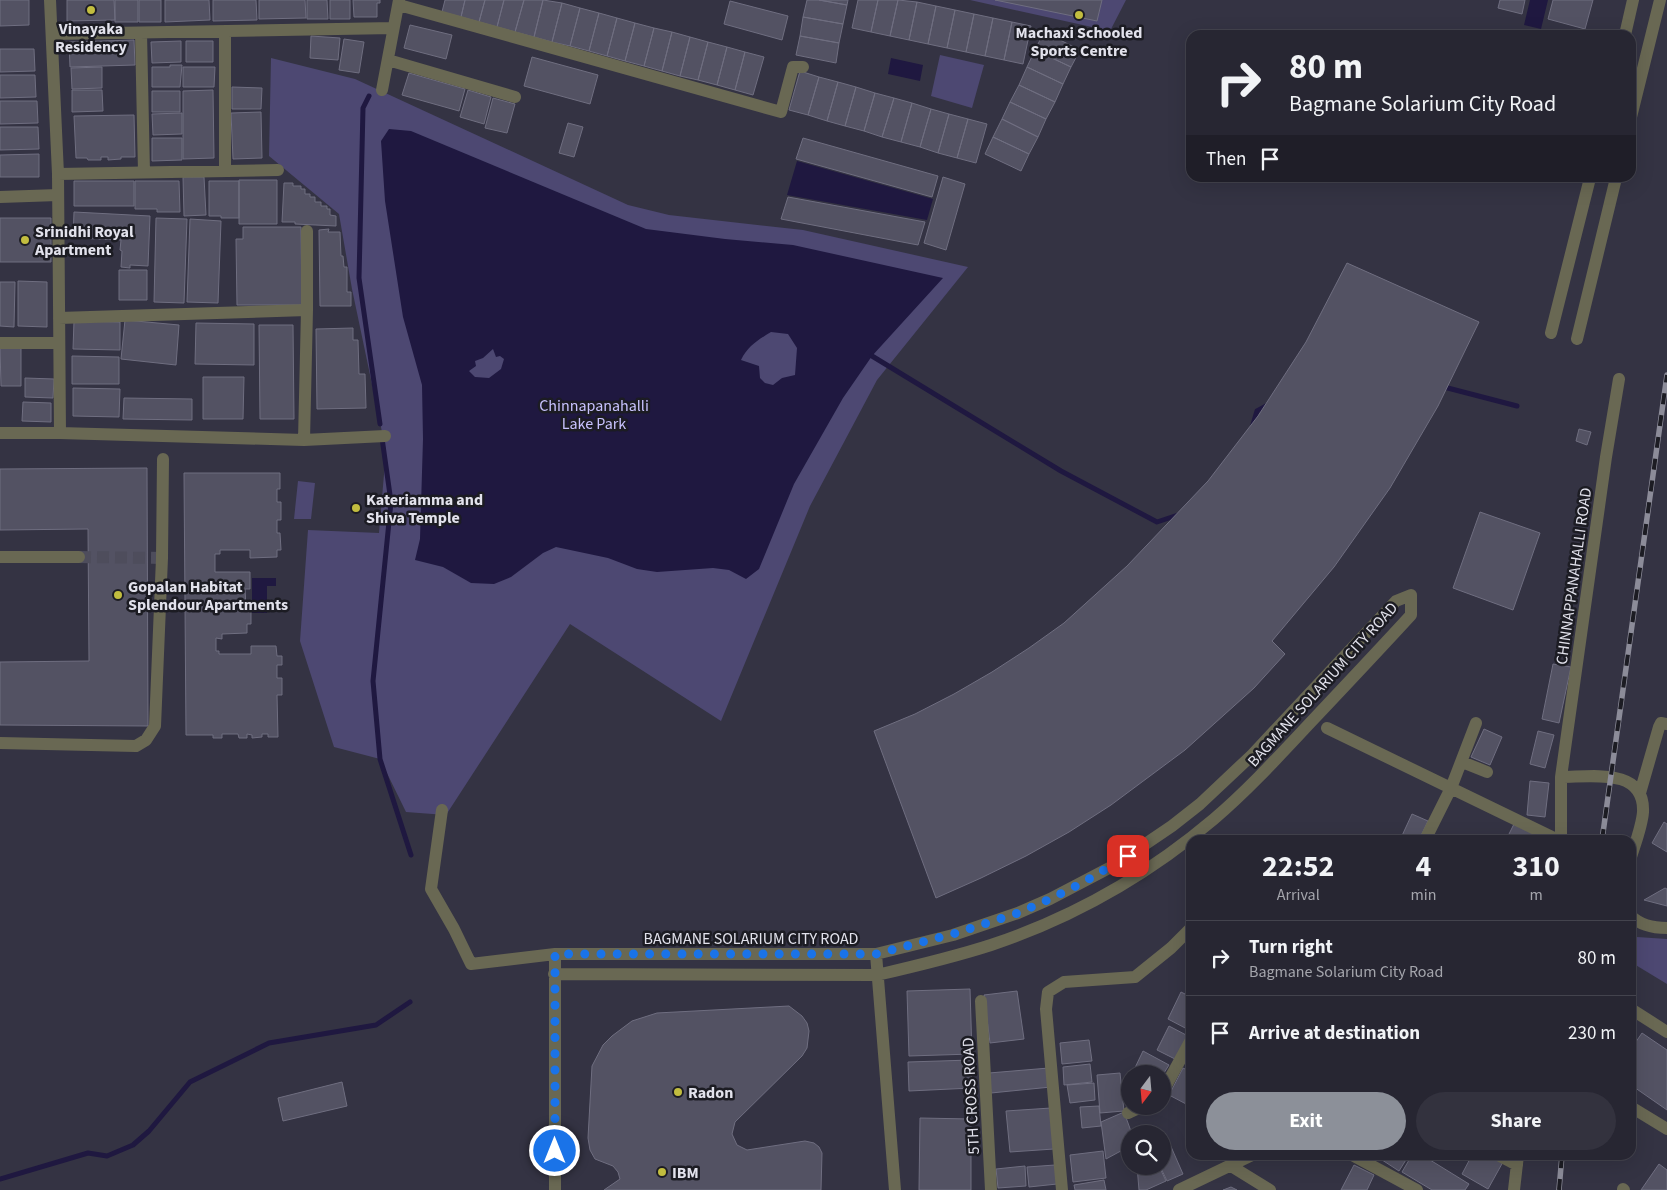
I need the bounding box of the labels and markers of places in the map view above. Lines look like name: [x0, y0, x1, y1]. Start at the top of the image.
marker: Vinayaka Residency: [85, 4, 97, 16]
marker: Machaxi Schooled Sports Centre: [1073, 9, 1085, 21]
place label: Vinayaka Residency: [55, 18, 128, 58]
place label: Machaxi Schooled Sports Centre: [1016, 22, 1142, 62]
place label: Srinidhi Royal Apartment: [34, 221, 134, 261]
marker: Srinidhi Royal Apartment: [19, 234, 31, 246]
place label: Kateriamma and Shiva Temple: [366, 489, 483, 529]
marker: Kateriamma and Shiva Temple: [350, 502, 362, 514]
place label: Gopalan Habitat Splendour Apartments: [128, 576, 288, 616]
marker: Gopalan Habitat Splendour Apartments: [112, 589, 124, 601]
pin: [1107, 835, 1149, 877]
place label: Radon: [688, 1082, 733, 1104]
marker: Radon: [672, 1086, 684, 1098]
place label: IBM: [672, 1162, 699, 1184]
marker: IBM: [656, 1166, 668, 1178]

